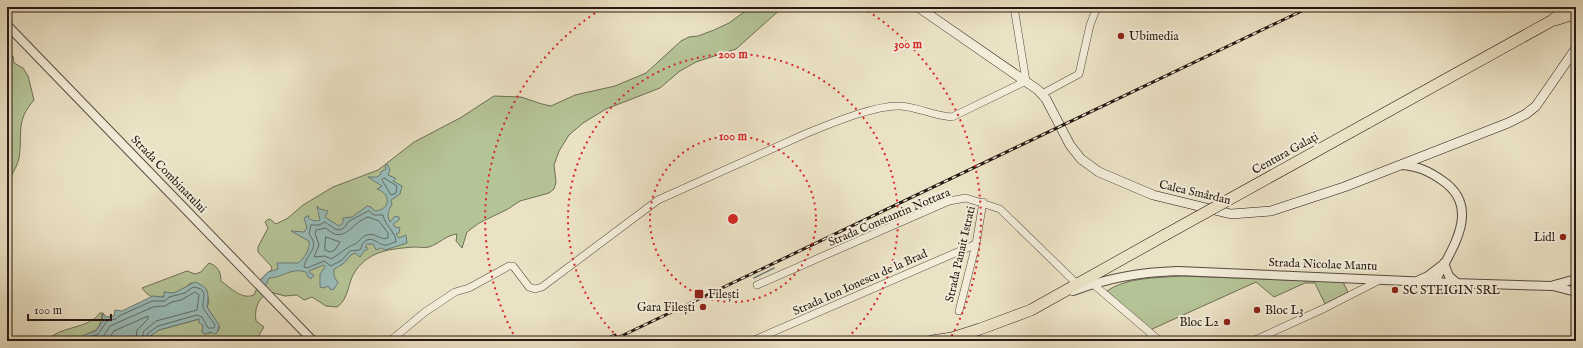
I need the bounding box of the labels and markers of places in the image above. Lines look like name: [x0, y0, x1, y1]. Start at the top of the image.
place label: Ubimedia: [1129, 29, 1179, 44]
marker: Ubimedia: [1116, 31, 1126, 41]
centre of rings: [726, 212, 740, 226]
place label: Lidl: [1534, 230, 1556, 245]
marker: Lidl: [1558, 232, 1568, 242]
place label: SC STEIGIN SRL: [1403, 283, 1501, 298]
marker: SC STEIGIN SRL: [1390, 285, 1400, 295]
place label: Filești: [708, 287, 739, 302]
marker: Filești: [693, 288, 705, 300]
place label: Gara Filești: [637, 300, 695, 315]
marker: Gara Filești: [698, 302, 708, 312]
place label: Bloc L3: [1265, 303, 1303, 318]
marker: Bloc L3: [1252, 305, 1262, 315]
place label: Bloc L2: [1179, 315, 1219, 330]
marker: Bloc L2: [1222, 317, 1232, 327]

